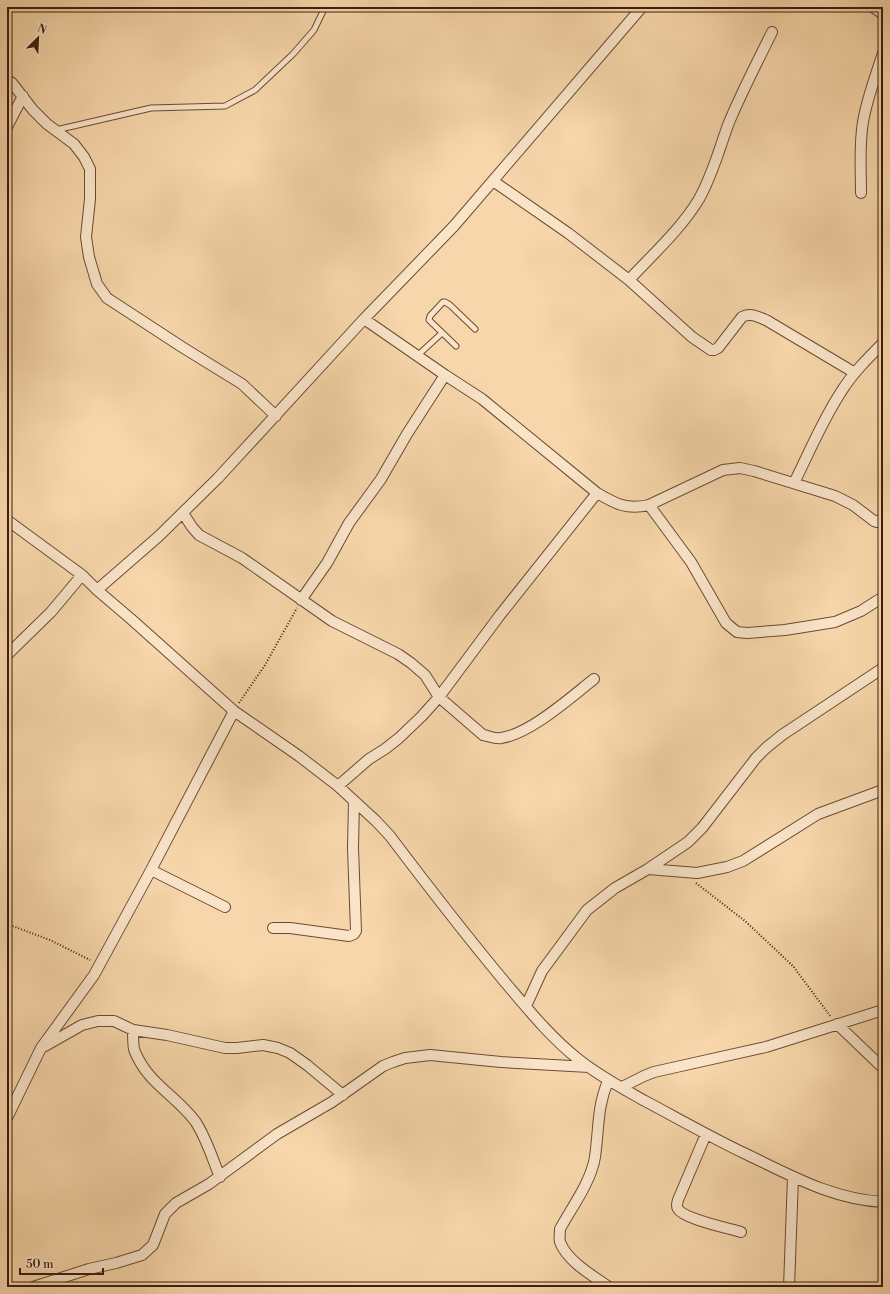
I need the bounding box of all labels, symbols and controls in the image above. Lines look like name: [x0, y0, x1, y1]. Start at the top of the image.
north arrow: [18, 18, 58, 58]
text: N: [35, 22, 49, 38]
scale bar: [20, 1250, 103, 1276]
text: 50 m: [26, 1257, 54, 1272]

